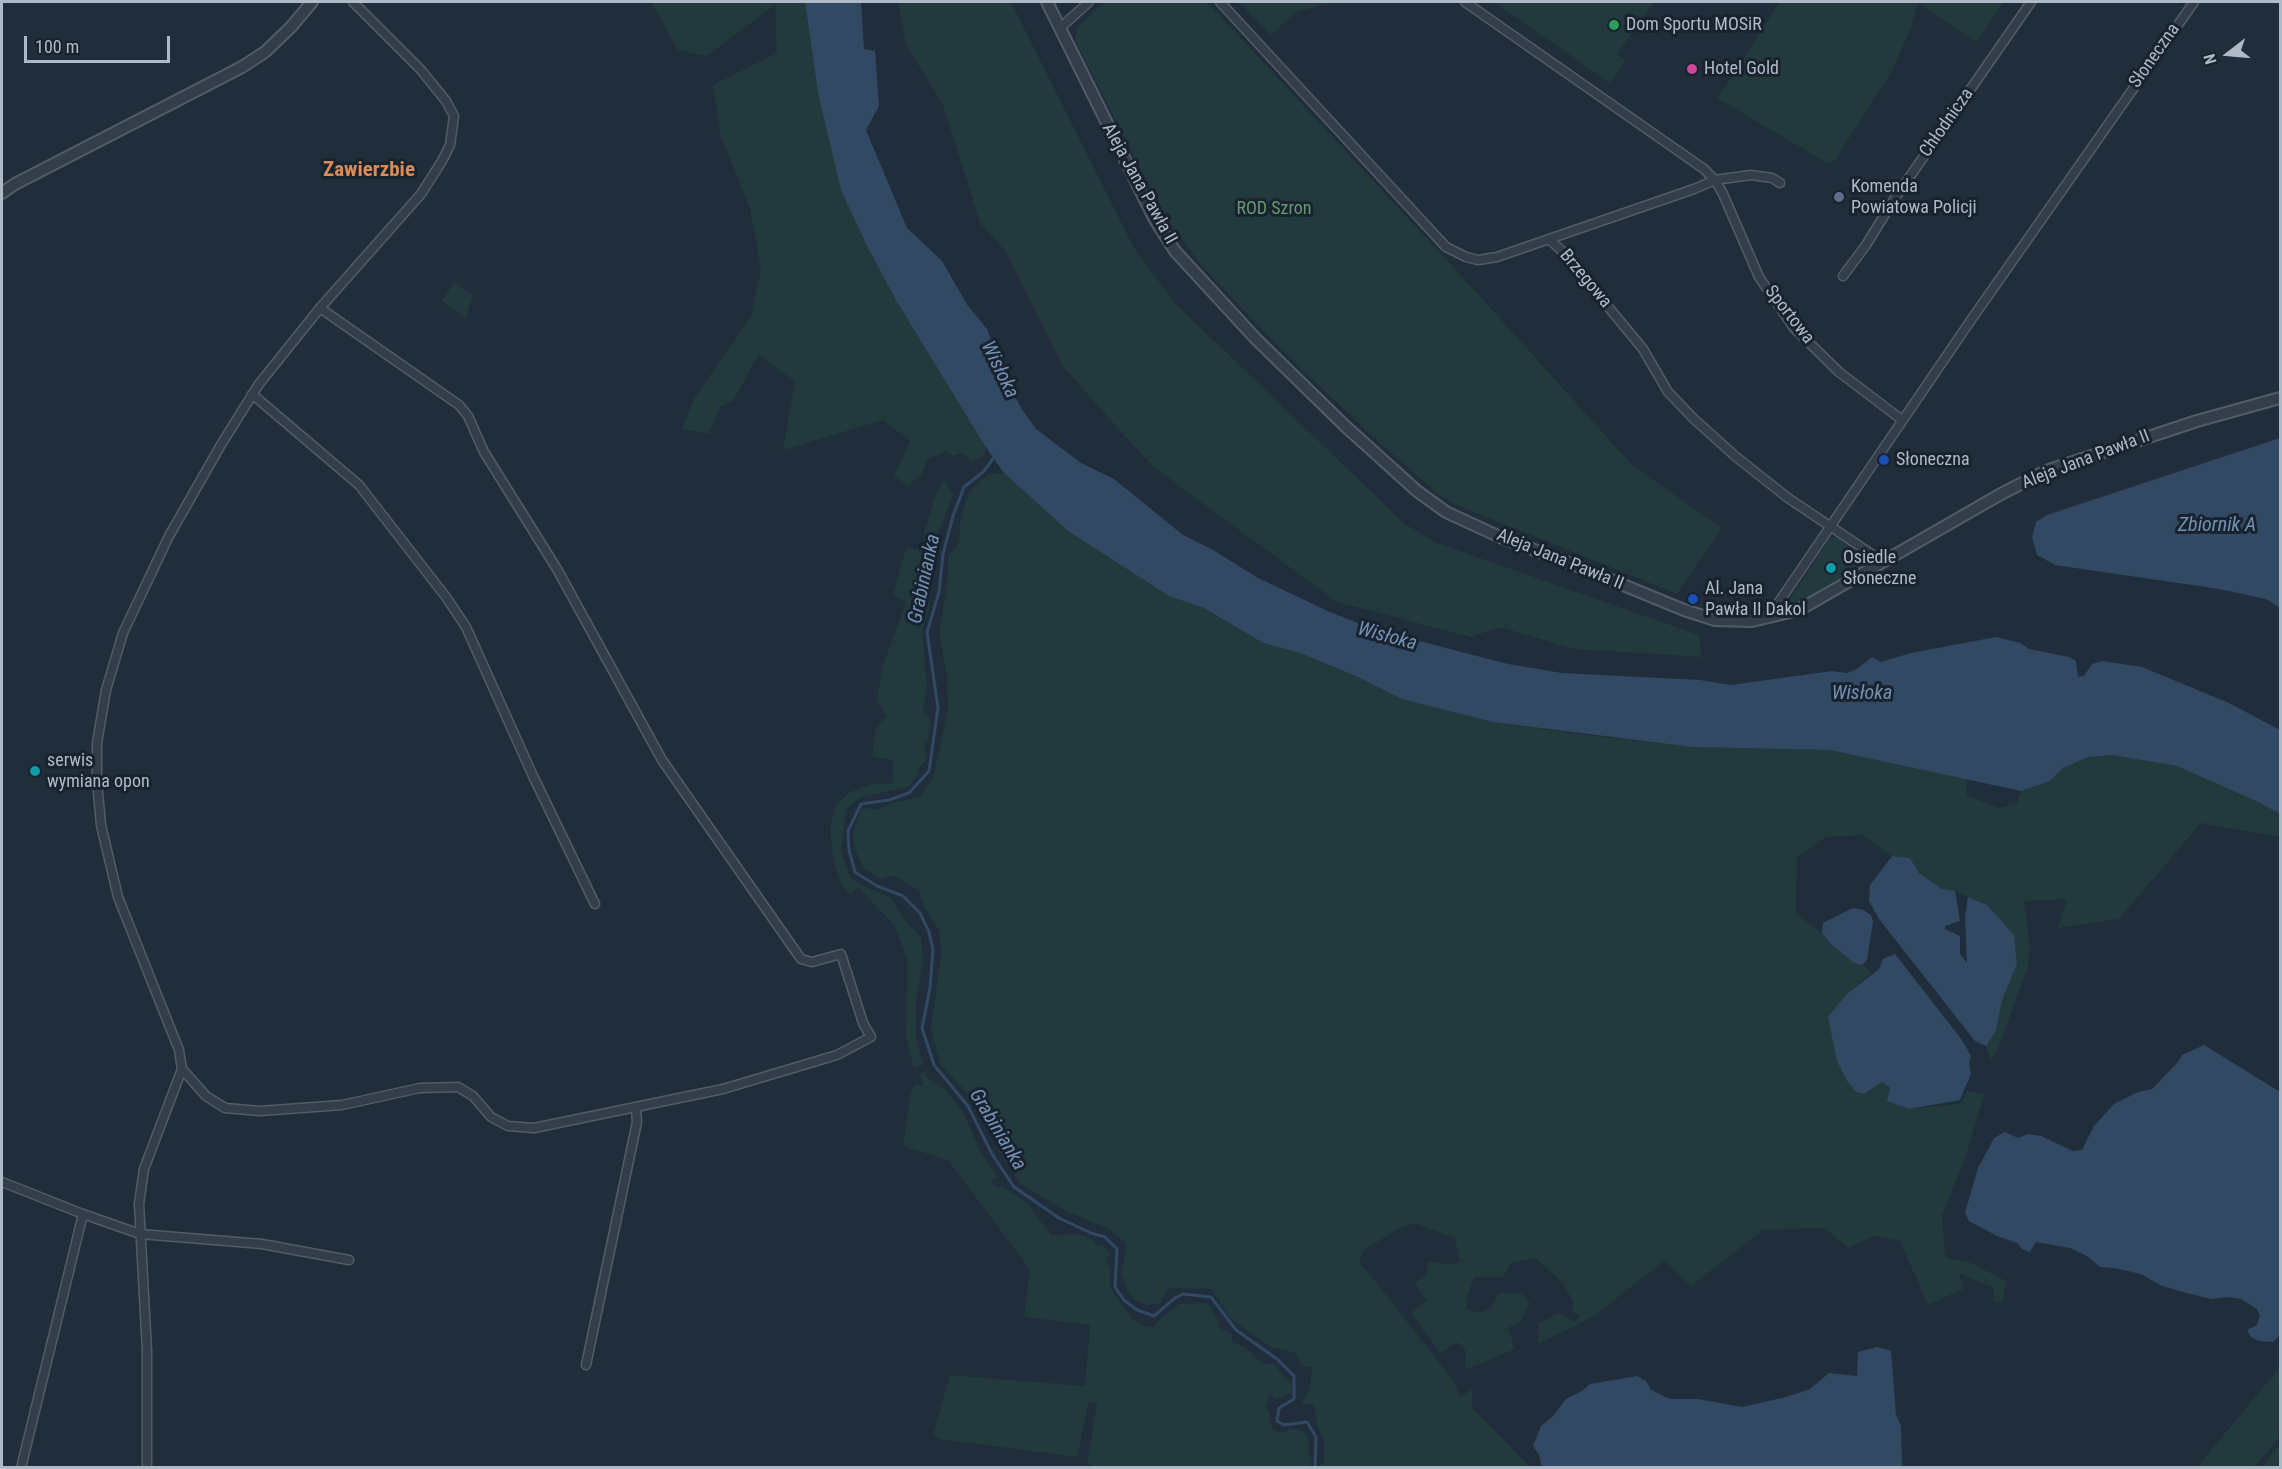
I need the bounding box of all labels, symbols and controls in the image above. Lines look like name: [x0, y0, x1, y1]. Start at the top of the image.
place label: Dom Sportu MOSiR: [1626, 14, 1762, 36]
marker: Dom Sportu MOSiR: [1607, 18, 1621, 32]
street label: Słoneczna: [2125, 20, 2185, 92]
scale bar: [27, 24, 172, 62]
north arrow: [2198, 24, 2258, 84]
text: 100 m: [35, 36, 79, 57]
text: N: [2200, 52, 2221, 66]
place label: Hotel Gold: [1704, 58, 1779, 80]
marker: Hotel Gold: [1685, 62, 1699, 76]
street label: Chłodnicza: [1915, 84, 1979, 162]
street label: Aleja Jana Pawła II: [1097, 120, 1181, 248]
district label: Zawierzbie: [323, 158, 415, 184]
place label: Komenda Powiatowa Policji: [1851, 176, 1977, 219]
marker: Komenda Powiatowa Policji: [1832, 190, 1846, 204]
park label: ROD Szron: [1236, 198, 1312, 220]
street label: Brzegowa: [1554, 245, 1616, 313]
street label: Sportowa: [1760, 282, 1818, 348]
water label: Wisłoka: [975, 337, 1023, 403]
street label: Aleja Jana Pawła II: [2019, 426, 2153, 494]
place label: Słoneczna: [1896, 449, 1970, 471]
marker: Słoneczna: [1877, 453, 1891, 467]
water label: Zbiornik A: [2178, 514, 2256, 538]
street label: Aleja Jana Pawła II: [1493, 525, 1627, 595]
water label: Grabinianka: [904, 532, 946, 626]
place label: Osiedle Słoneczne: [1843, 547, 1916, 590]
marker: Osiedle Słoneczne: [1824, 561, 1838, 575]
place label: Al. Jana Pawła II Dakol: [1705, 578, 1806, 620]
marker: Al. Jana Pawła II Dakol: [1686, 592, 1700, 606]
water label: Wisłoka: [1355, 618, 1419, 656]
water label: Wisłoka: [1832, 682, 1892, 706]
place label: serwis wymiana opon: [47, 750, 150, 792]
marker: serwis wymiana opon: [28, 764, 42, 778]
water label: Grabinianka: [963, 1085, 1031, 1175]

